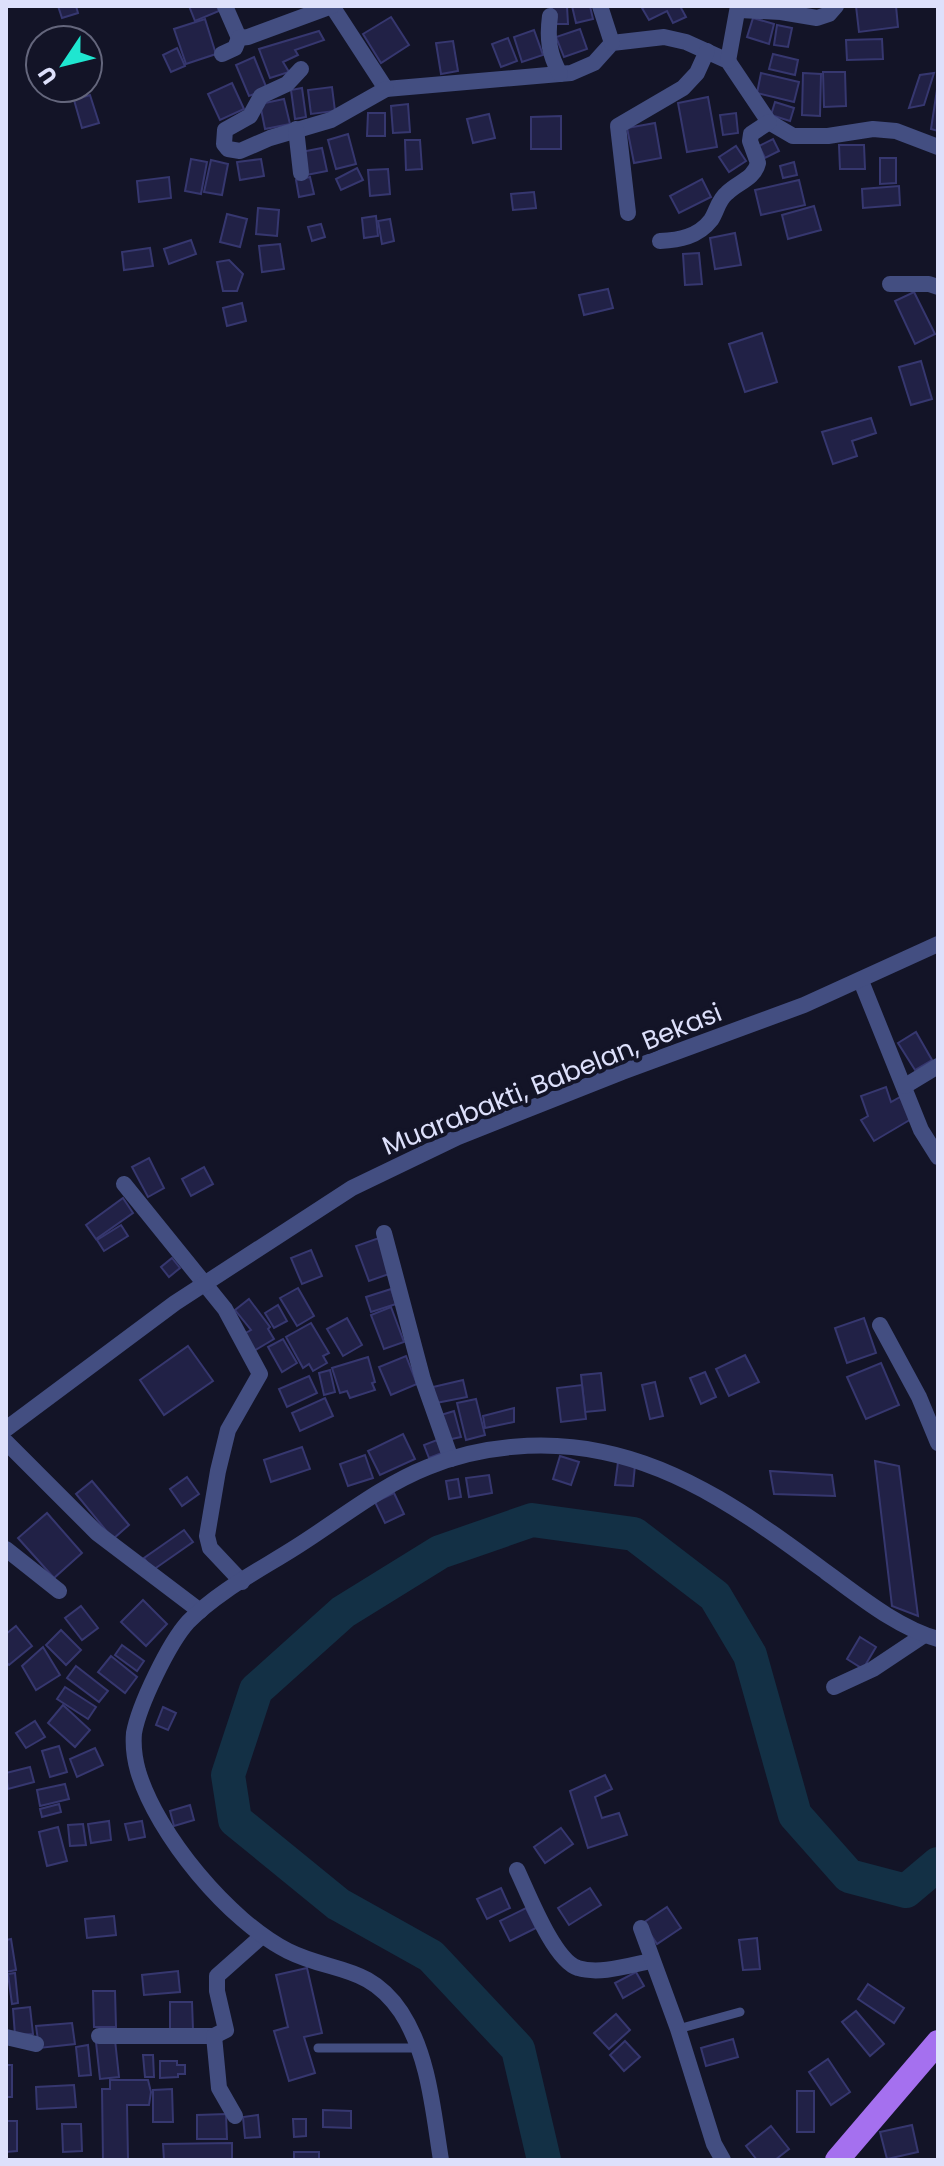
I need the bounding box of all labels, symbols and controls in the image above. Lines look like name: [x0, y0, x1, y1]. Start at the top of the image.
north arrow: [24, 24, 104, 104]
text: U: [31, 60, 65, 90]
street label: Muarabakti, Babelan, Bekasi: [377, 994, 727, 1164]

